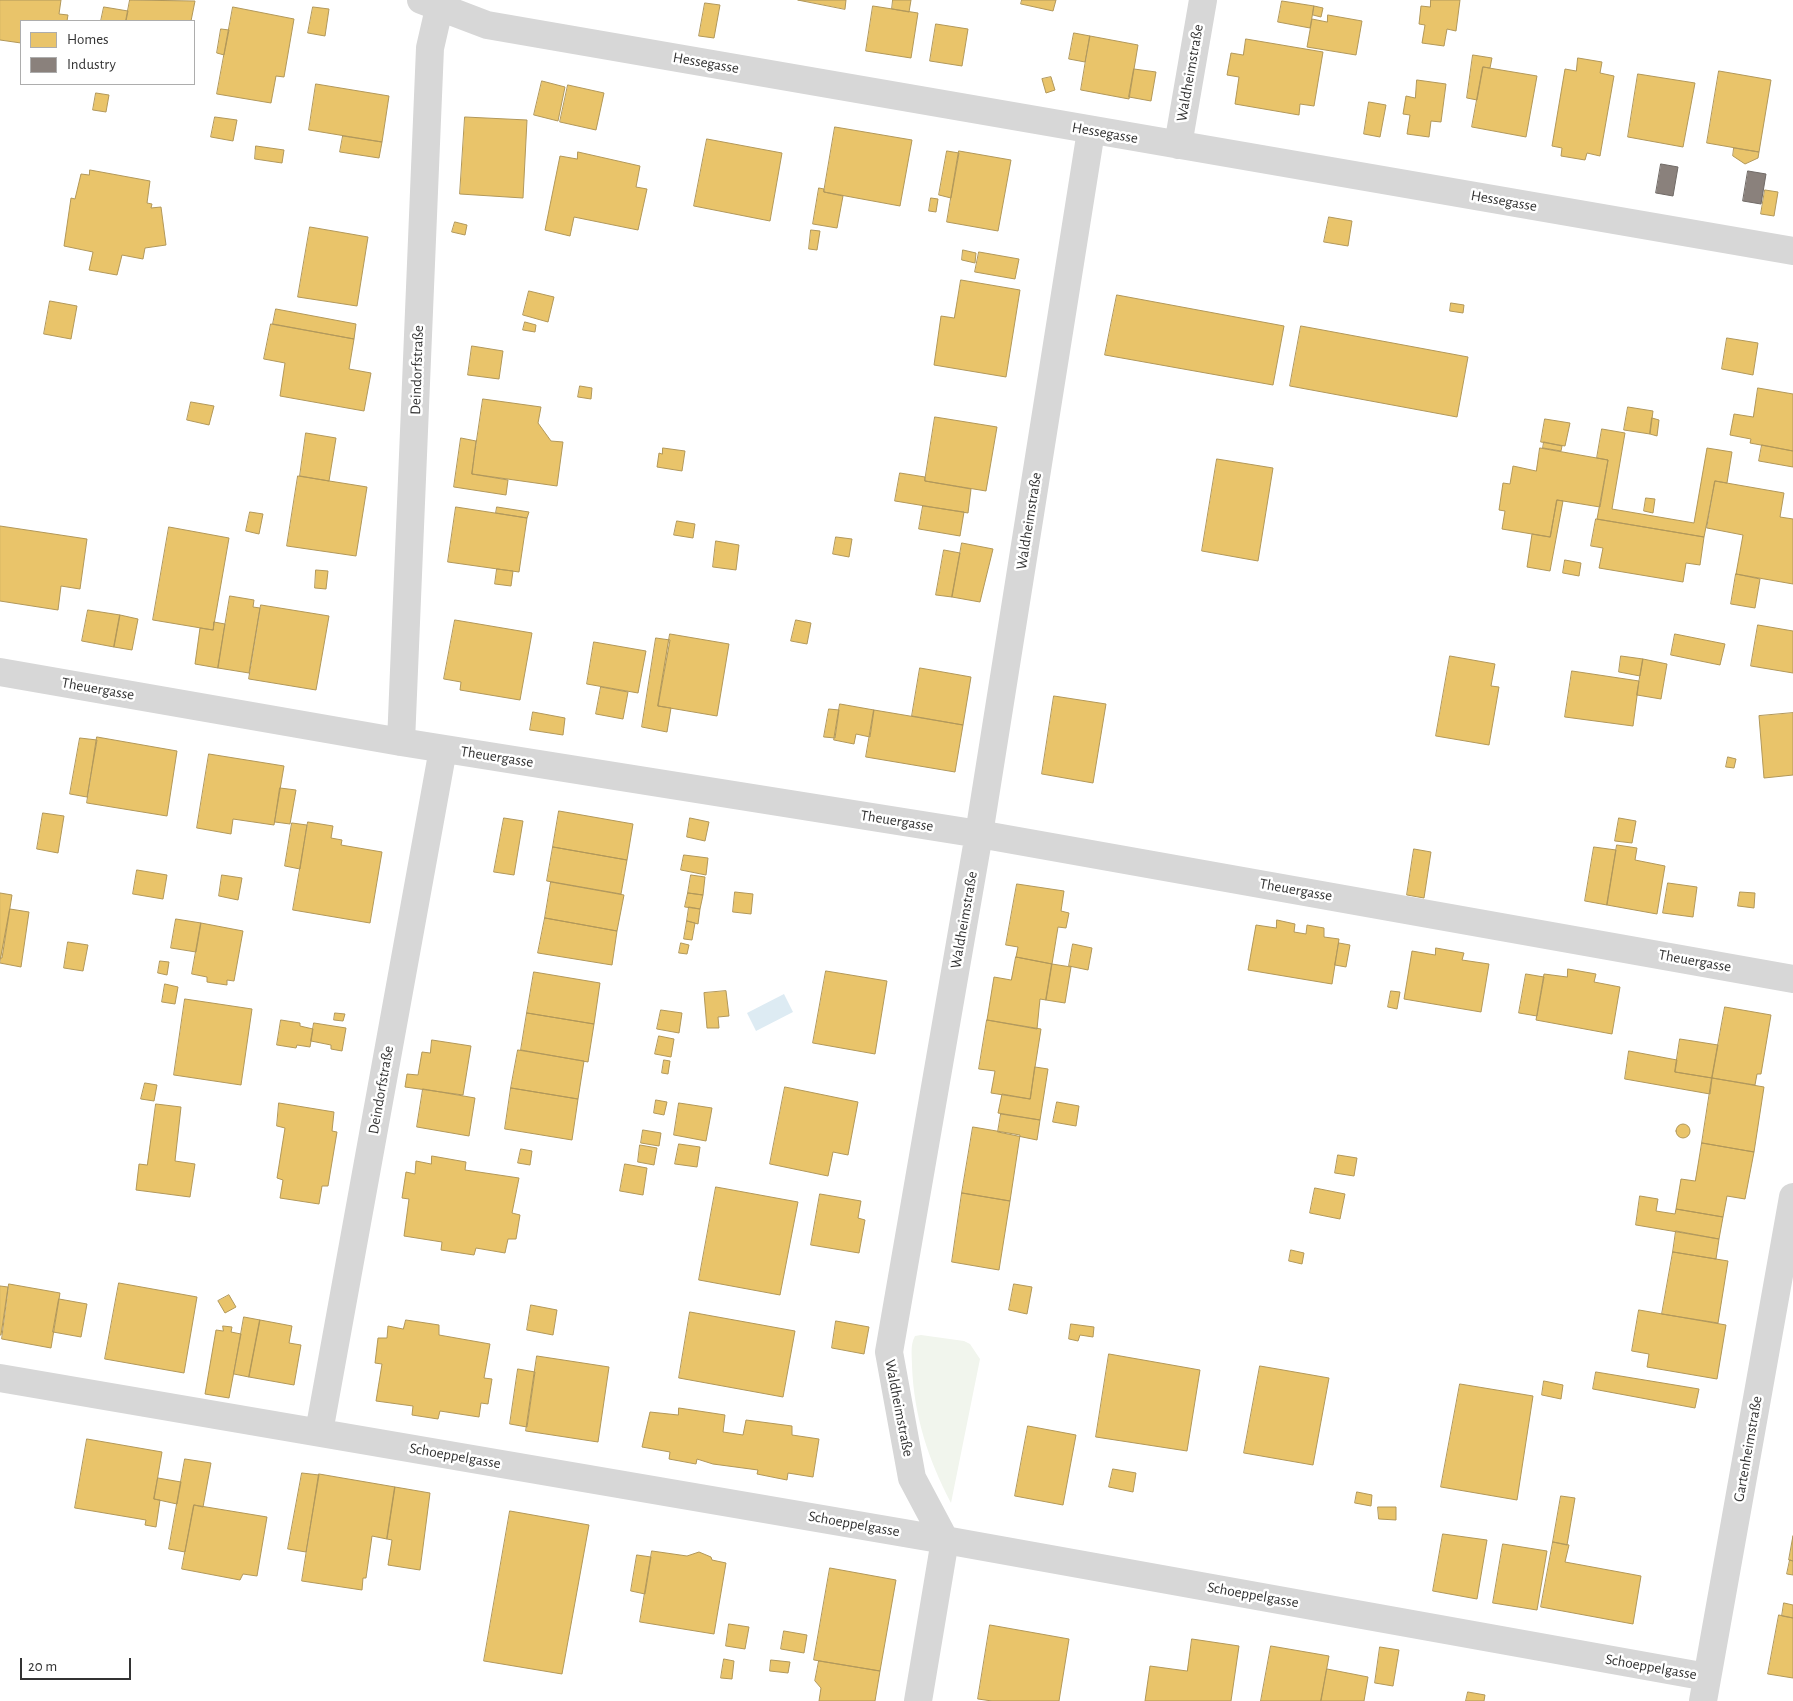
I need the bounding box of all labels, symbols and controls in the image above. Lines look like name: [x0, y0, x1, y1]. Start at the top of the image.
legend: [20, 20, 195, 85]
street label: Waldheimstraße: [1173, 23, 1207, 123]
text: Homes: [67, 32, 109, 47]
street label: Hessegasse: [672, 48, 740, 78]
text: Industry: [67, 57, 116, 72]
street label: Hessegasse: [1071, 118, 1139, 148]
street label: Hessegasse: [1470, 186, 1538, 216]
street label: Deindorfstraße: [406, 325, 428, 415]
street label: Waldheimstraße: [1012, 471, 1046, 571]
street label: Theuergasse: [60, 674, 136, 704]
street label: Theuergasse: [459, 742, 535, 772]
street label: Theuergasse: [859, 806, 935, 836]
street label: Waldheimstraße: [947, 870, 981, 970]
street label: Theuergasse: [1258, 875, 1334, 905]
street label: Theuergasse: [1657, 946, 1733, 976]
street label: Deindorfstraße: [364, 1044, 398, 1136]
street label: Waldheimstraße: [881, 1358, 917, 1458]
street label: Gartenheimstraße: [1730, 1395, 1766, 1503]
street label: Schoeppelgasse: [408, 1439, 502, 1473]
street label: Schoeppelgasse: [807, 1507, 901, 1541]
street label: Schoeppelgasse: [1206, 1578, 1300, 1612]
scale bar: [22, 1648, 134, 1680]
street label: Schoeppelgasse: [1604, 1650, 1698, 1684]
text: 20 m: [28, 1659, 57, 1674]

